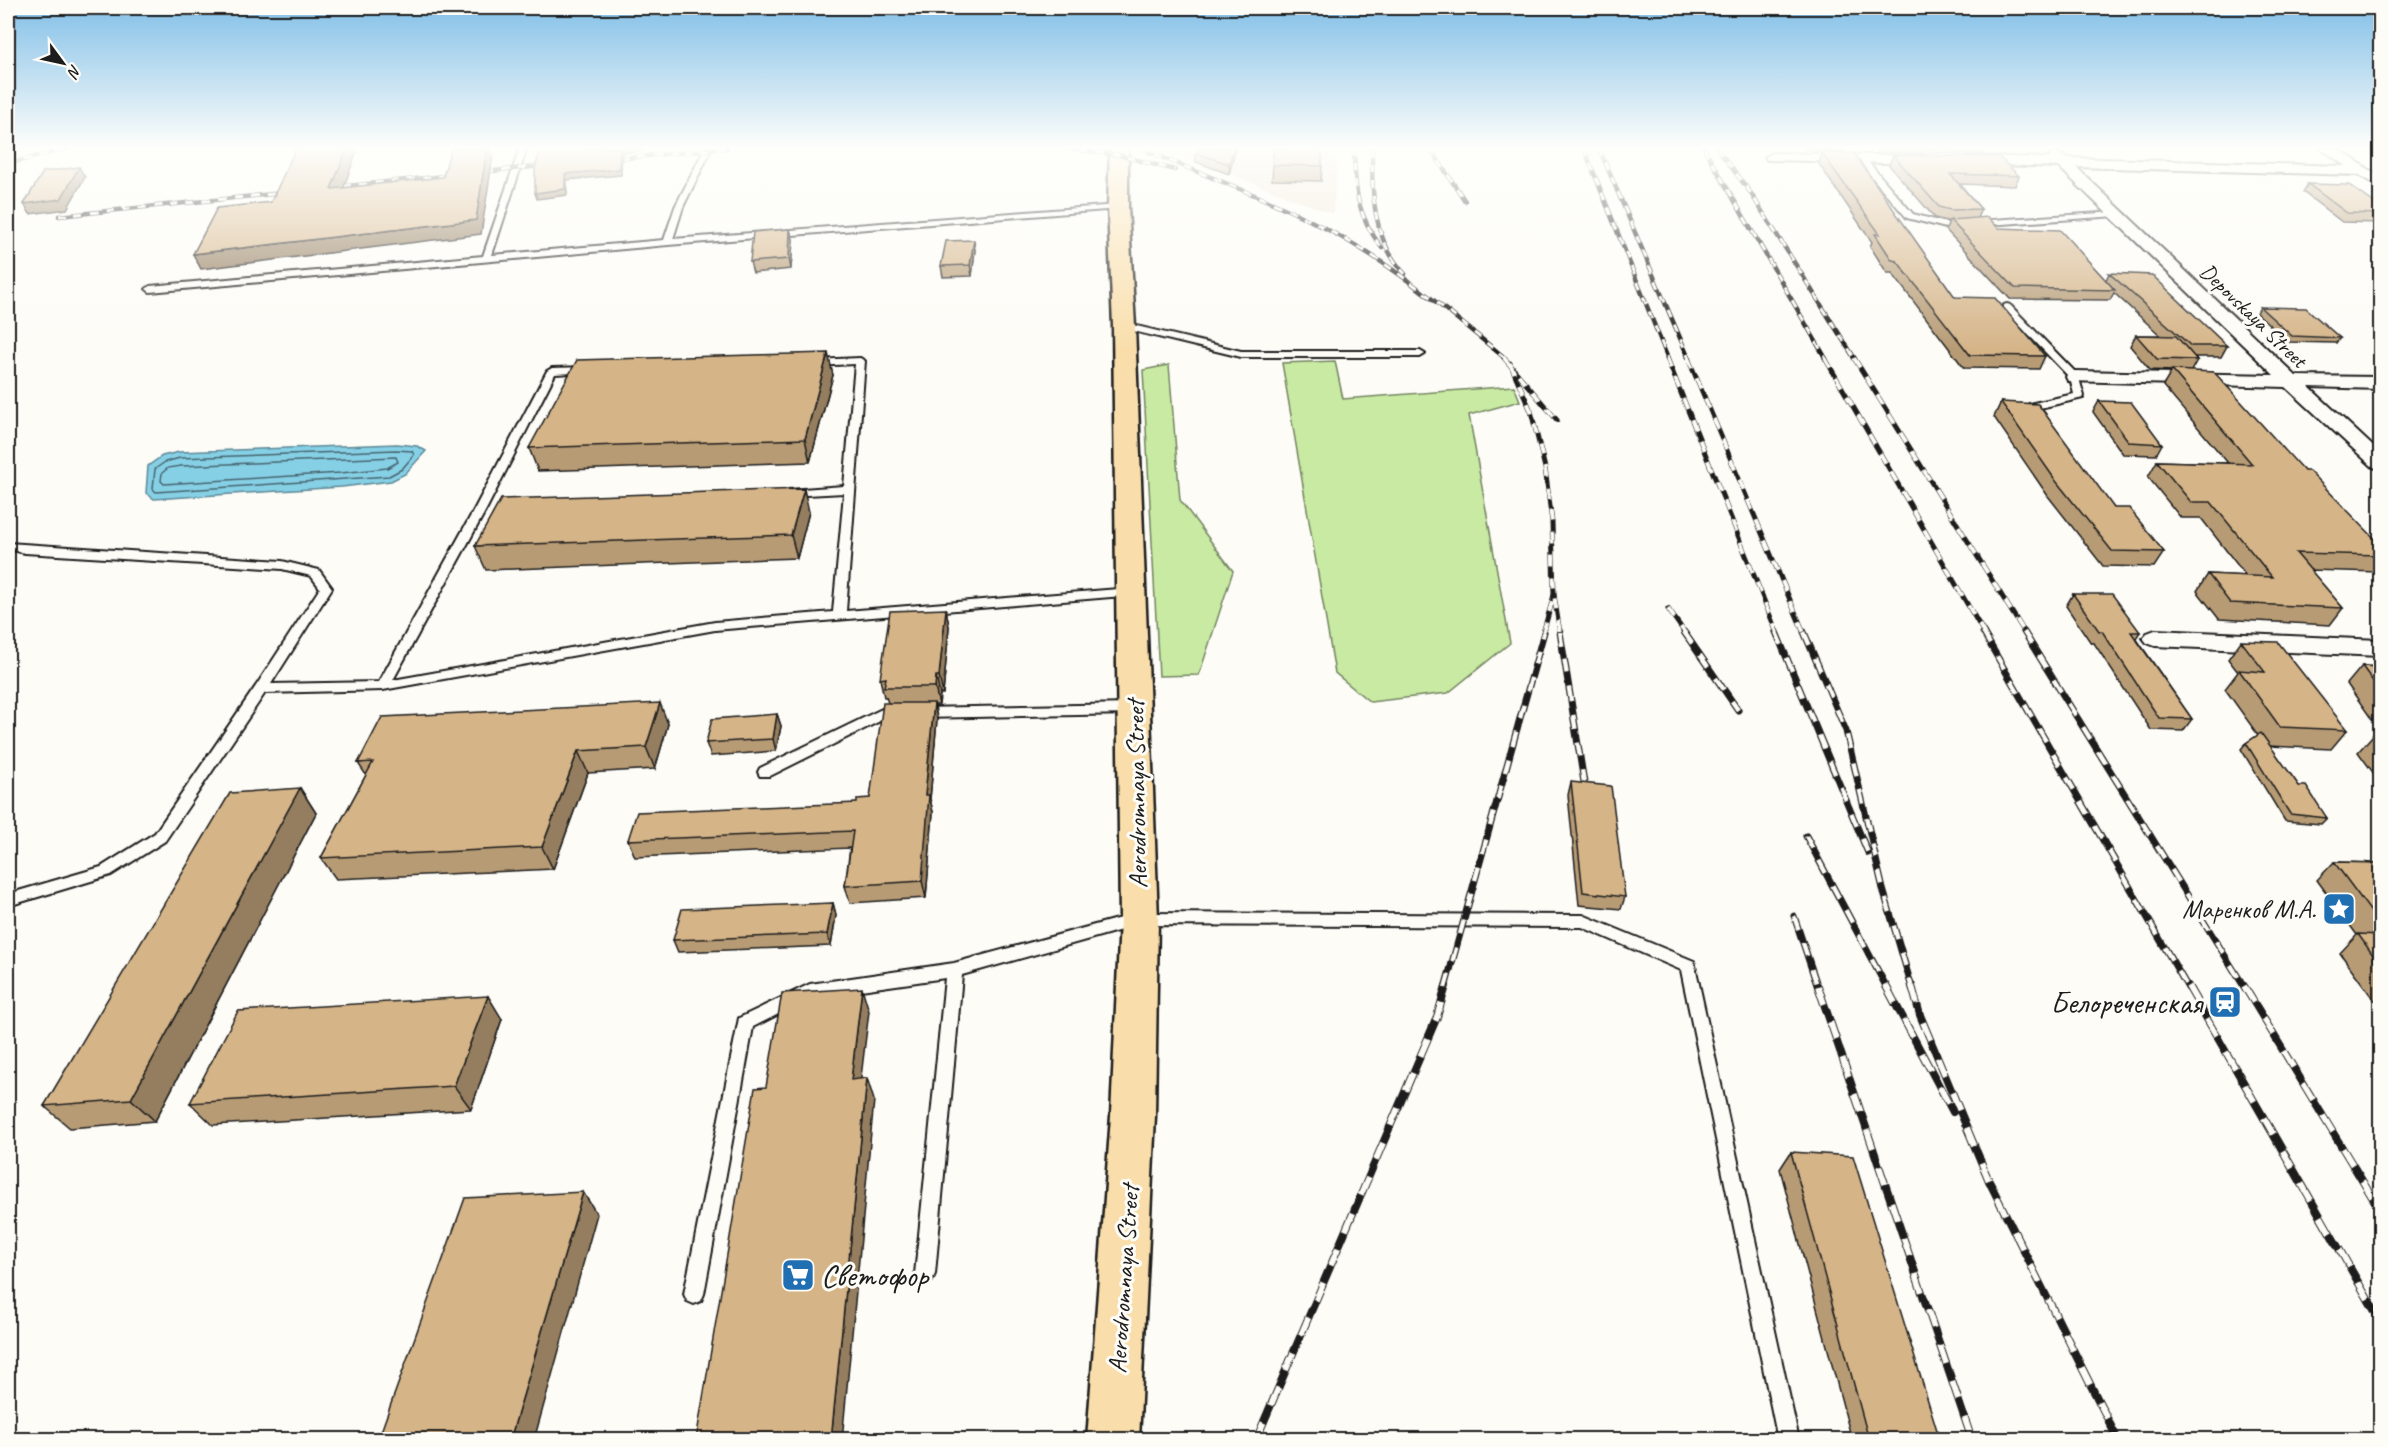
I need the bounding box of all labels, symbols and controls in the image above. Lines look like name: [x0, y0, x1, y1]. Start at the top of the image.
north arrow: [33, 33, 93, 93]
text: N: [62, 61, 86, 83]
street label: Depovskaya Street: [2194, 258, 2315, 376]
street label: Aerodromnaya Street: [1118, 696, 1155, 889]
place icon: Маренков М.А.: [2321, 891, 2357, 927]
place label: Маренков М.А.: [2182, 893, 2317, 926]
place label: Белореченская: [2050, 982, 2204, 1023]
station icon: Белореченская: [2207, 984, 2243, 1020]
street label: Aerodromnaya Street: [1100, 1180, 1147, 1374]
place label: Светофор: [821, 1255, 930, 1296]
supermarket icon: Светофор: [780, 1257, 816, 1293]

